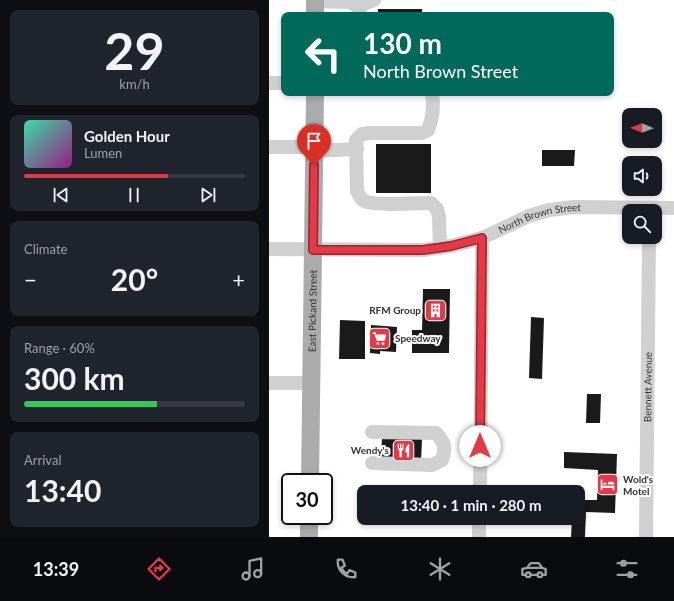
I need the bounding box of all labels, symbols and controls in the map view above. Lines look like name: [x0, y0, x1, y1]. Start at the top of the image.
text: 29: [104, 19, 165, 81]
text: 130 m: [363, 26, 442, 60]
icon: left: [297, 28, 349, 80]
text: North Brown Street: [363, 60, 518, 82]
text: km/h: [119, 76, 150, 92]
north arrow: [622, 108, 662, 148]
map controls: [622, 108, 662, 244]
pin: [297, 124, 331, 165]
text: Golden Hour: [84, 127, 170, 145]
icon: arrive: [303, 130, 325, 152]
text: Lumen: [84, 145, 122, 161]
button: sound: [622, 156, 662, 196]
icon: previous: [50, 184, 72, 206]
icon: pause: [123, 184, 145, 206]
icon: next: [197, 184, 219, 206]
street label: North Brown Street: [496, 201, 581, 236]
button: search: [622, 204, 662, 244]
text: Climate: [24, 241, 67, 257]
text: 20°: [111, 261, 158, 297]
text: −: [24, 266, 37, 293]
text: +: [232, 266, 245, 293]
street label: East Pickard Street: [306, 269, 319, 352]
building icon: RFM Group: [423, 297, 449, 323]
place label: RFM Group: [369, 304, 421, 316]
supermarket icon: Speedway: [366, 325, 392, 351]
place label: Speedway: [395, 332, 441, 344]
text: Range · 60%: [24, 340, 95, 356]
street label: Bennett Avenue: [641, 352, 654, 422]
text: 300 km: [24, 360, 125, 396]
position arrow: [459, 425, 501, 467]
restaurant icon: Wendy's: [391, 437, 417, 463]
place label: Wendy's: [351, 444, 390, 456]
text: Arrival: [24, 452, 61, 468]
text: 13:40: [24, 472, 101, 508]
hotel icon: Wold's Motel: [594, 472, 620, 498]
speed limit sign: 30: [281, 473, 333, 525]
place label: Wold's Motel: [623, 473, 654, 497]
text: 13:40 · 1 min · 280 m: [401, 496, 541, 514]
icon: directions: [145, 555, 173, 583]
icon: music: [239, 555, 267, 583]
icon: phone: [332, 555, 360, 583]
icon: climate: [426, 555, 454, 583]
icon: car: [520, 555, 548, 583]
icon: filters: [613, 555, 641, 583]
text: 13:39: [33, 558, 79, 580]

